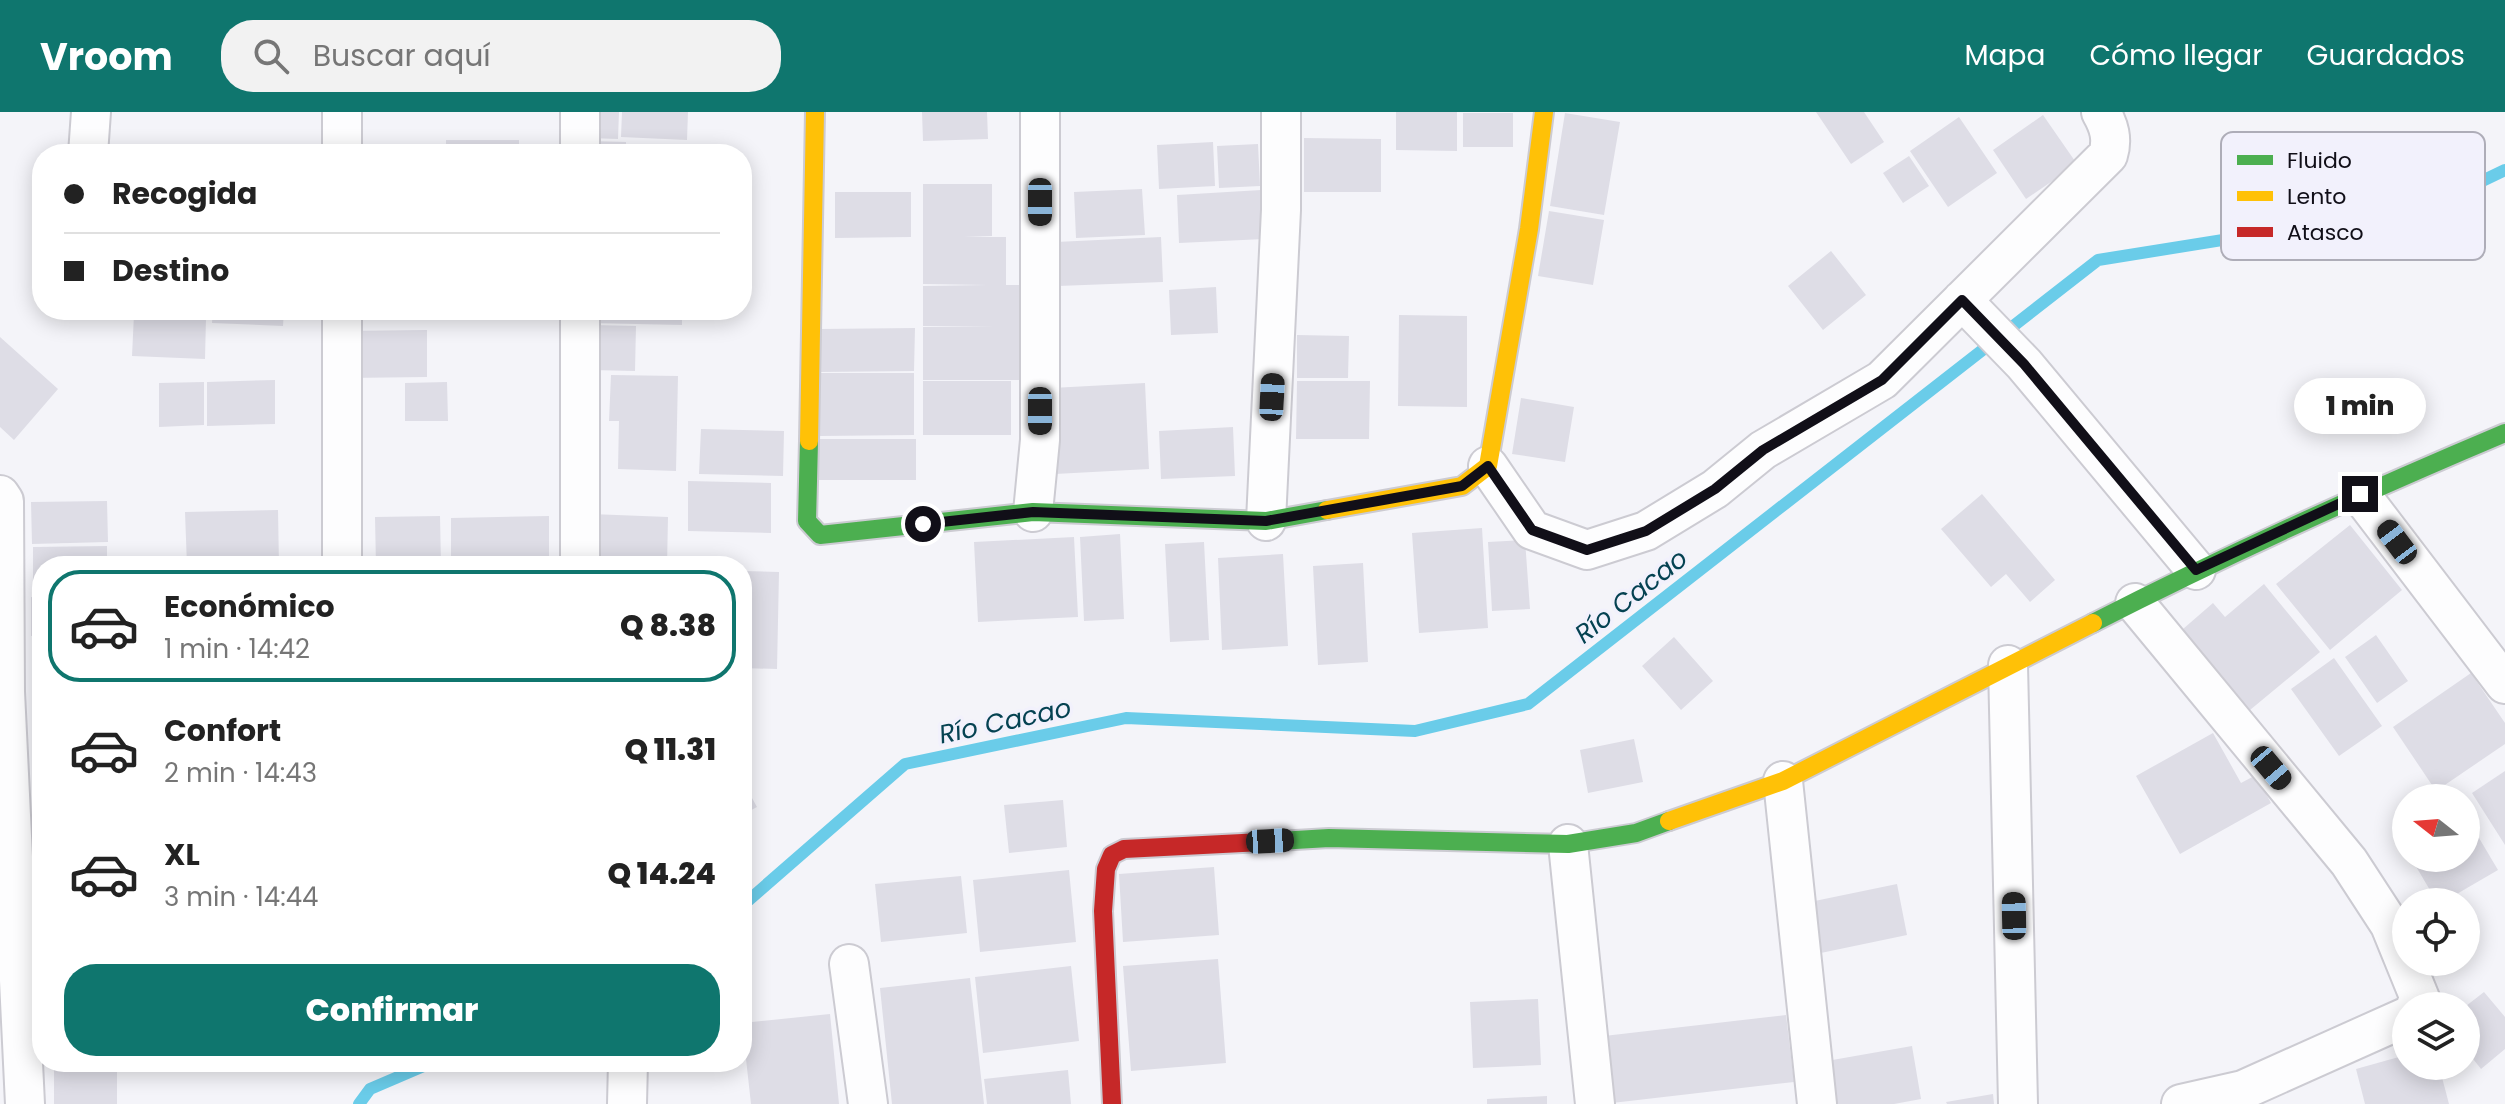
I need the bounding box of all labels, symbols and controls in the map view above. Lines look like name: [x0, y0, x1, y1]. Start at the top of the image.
search box: [221, 20, 781, 92]
text: Vroom: [40, 30, 173, 83]
icon: search: [249, 34, 293, 78]
text: Buscar aquí: [313, 34, 491, 77]
text: Mapa: [1964, 36, 2045, 75]
text: Cómo llegar: [2089, 36, 2263, 75]
text: Guardados: [2307, 36, 2465, 75]
legend: [2221, 132, 2485, 260]
text: Fluido: [2287, 145, 2352, 176]
text: Recogida: [112, 172, 257, 215]
car: [1028, 178, 1052, 226]
text: Lento: [2287, 181, 2346, 212]
text: Atasco: [2287, 217, 2364, 248]
text: Destino: [112, 249, 229, 292]
car: [1259, 372, 1285, 422]
callout: 1 min: [2294, 378, 2426, 434]
car: [1028, 387, 1052, 435]
text: 1 min: [2326, 388, 2394, 424]
route end: [2342, 476, 2378, 512]
route start: [905, 506, 941, 542]
car: [2373, 516, 2421, 568]
water label: Río Cacao: [1567, 540, 1695, 652]
text: Económico: [164, 585, 335, 628]
icon: car: [68, 590, 140, 662]
text: Q 8.38: [620, 604, 716, 647]
text: 1 min · 14:42: [164, 631, 310, 667]
water label: Río Cacao: [936, 689, 1074, 753]
text: Confort: [164, 709, 281, 752]
icon: car: [68, 714, 140, 786]
text: Q 11.31: [624, 728, 716, 771]
car: [2246, 742, 2296, 794]
text: 2 min · 14:43: [164, 755, 317, 791]
north arrow: [2392, 784, 2480, 872]
map controls: [2392, 784, 2480, 1080]
car: [1245, 828, 1295, 854]
text: XL: [164, 833, 200, 876]
icon: car: [68, 838, 140, 910]
text: Q 14.24: [607, 852, 716, 895]
text: 3 min · 14:44: [164, 879, 318, 915]
button: locate: [2392, 888, 2480, 976]
car: [2002, 892, 2026, 940]
button: Confirmar: [64, 964, 720, 1056]
button: layers: [2392, 992, 2480, 1080]

